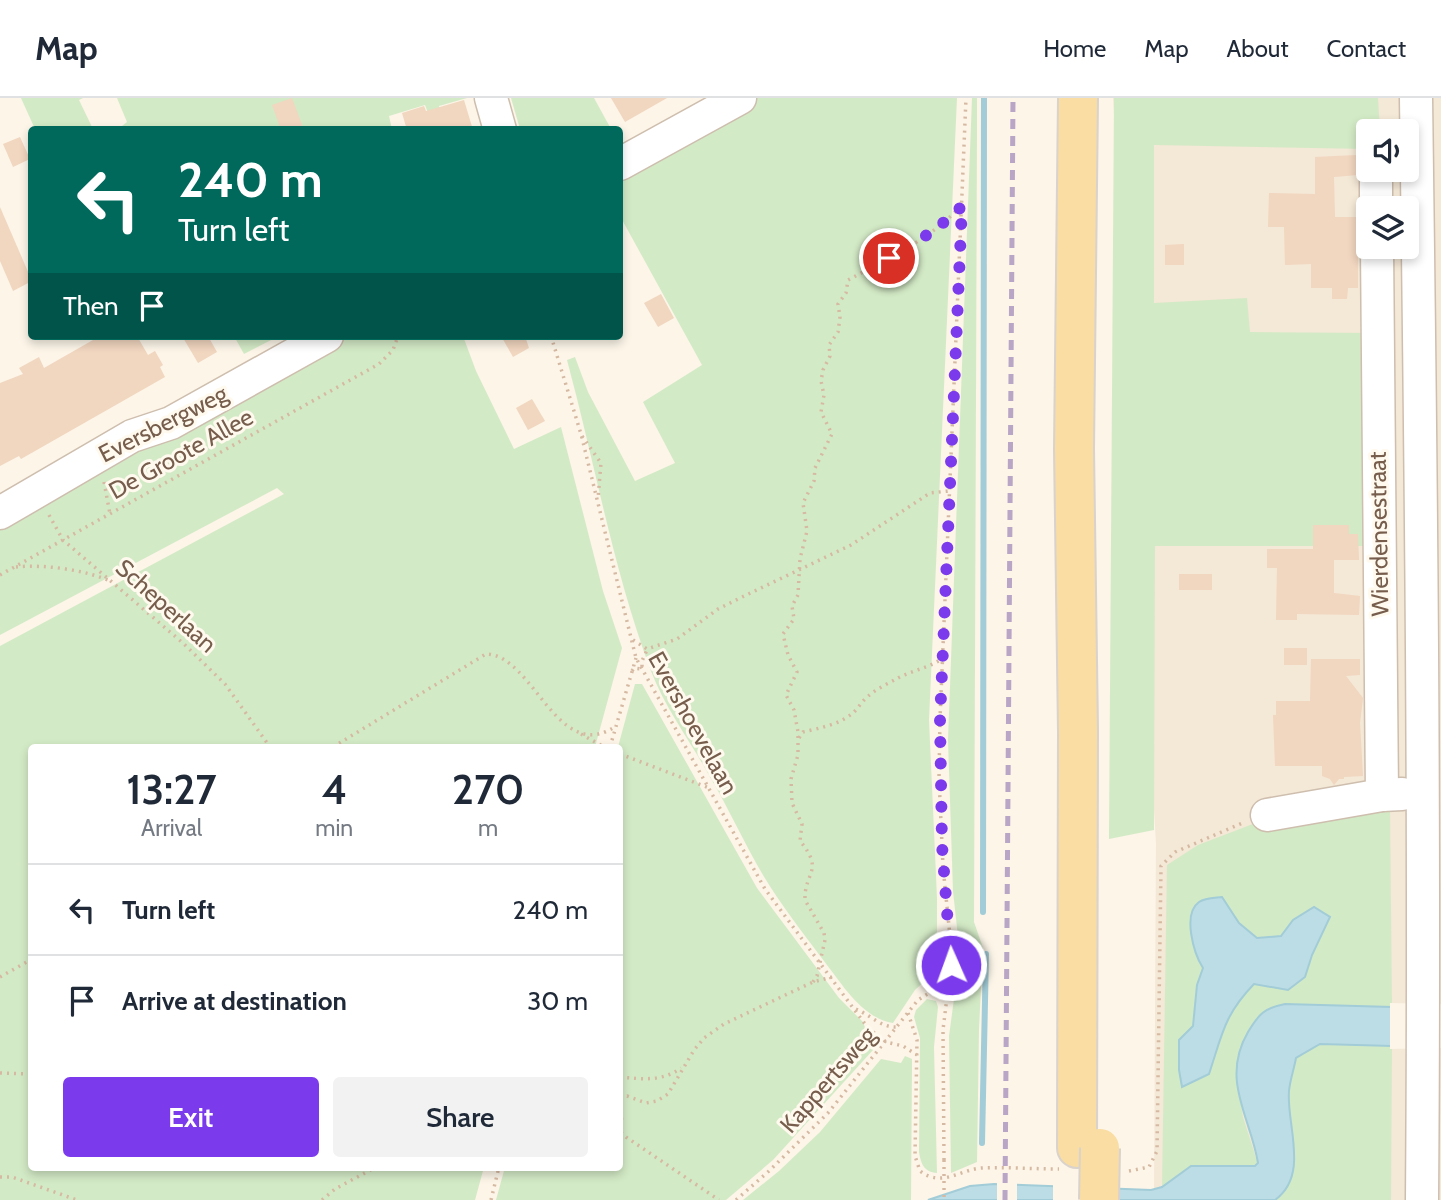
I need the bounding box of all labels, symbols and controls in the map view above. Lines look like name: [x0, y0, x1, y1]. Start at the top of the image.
text: Map: [35, 28, 98, 68]
text: Home: [1043, 34, 1106, 63]
text: Map: [1144, 34, 1189, 63]
text: About: [1227, 34, 1289, 63]
text: Contact: [1327, 34, 1406, 63]
map controls: [1356, 119, 1419, 259]
button: sound: [1356, 119, 1419, 182]
text: 240 m: [178, 150, 323, 209]
icon: left: [63, 154, 154, 245]
button: layers: [1356, 196, 1419, 259]
text: Turn left: [178, 210, 289, 249]
pin: [859, 228, 919, 288]
icon: arrive: [870, 239, 908, 277]
icon: arrive: [133, 287, 171, 325]
text: Then: [63, 290, 119, 322]
street label: Eversbergweg: [93, 378, 233, 468]
street label: De Groote Allee: [104, 402, 258, 505]
street label: Wierdensestraat: [1363, 451, 1394, 617]
street label: Scheperlaan: [110, 553, 223, 658]
street label: Evershoevelaan: [642, 646, 745, 799]
text: 13:27: [127, 763, 217, 815]
text: 4: [322, 763, 347, 815]
text: 270: [452, 763, 524, 815]
text: Arrival: [141, 814, 202, 842]
text: min: [315, 814, 353, 842]
text: m: [478, 814, 498, 842]
icon: left: [63, 891, 101, 929]
text: Turn left: [122, 894, 215, 926]
text: 240 m: [513, 894, 588, 926]
position arrow: [914, 928, 988, 1002]
icon: arrive: [63, 982, 101, 1020]
text: Arrive at destination: [122, 985, 347, 1017]
text: 30 m: [527, 985, 588, 1017]
street label: Kappertsweg: [774, 1020, 882, 1139]
button: Exit: [63, 1077, 319, 1157]
button: Share: [333, 1077, 588, 1157]

